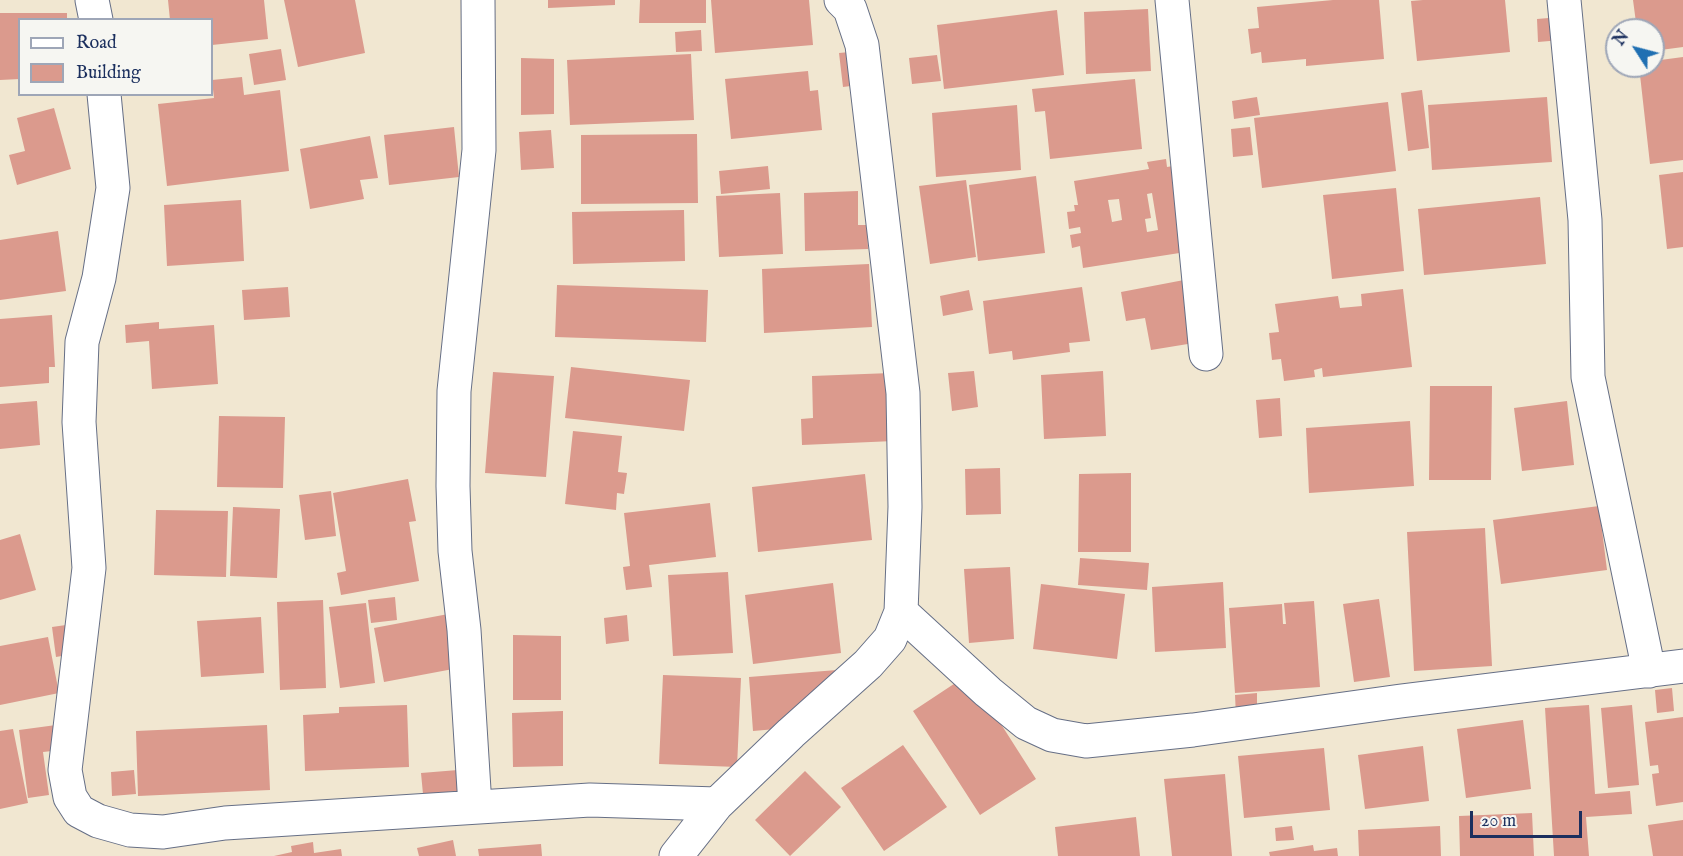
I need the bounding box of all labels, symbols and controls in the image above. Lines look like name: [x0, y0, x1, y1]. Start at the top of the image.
legend: [18, 18, 213, 96]
north arrow: [1605, 18, 1665, 78]
text: N: [1610, 27, 1634, 50]
text: Road: [76, 32, 117, 55]
text: Building: [76, 62, 141, 85]
scale bar: [1473, 799, 1586, 837]
text: 20 m: [1481, 810, 1516, 833]

